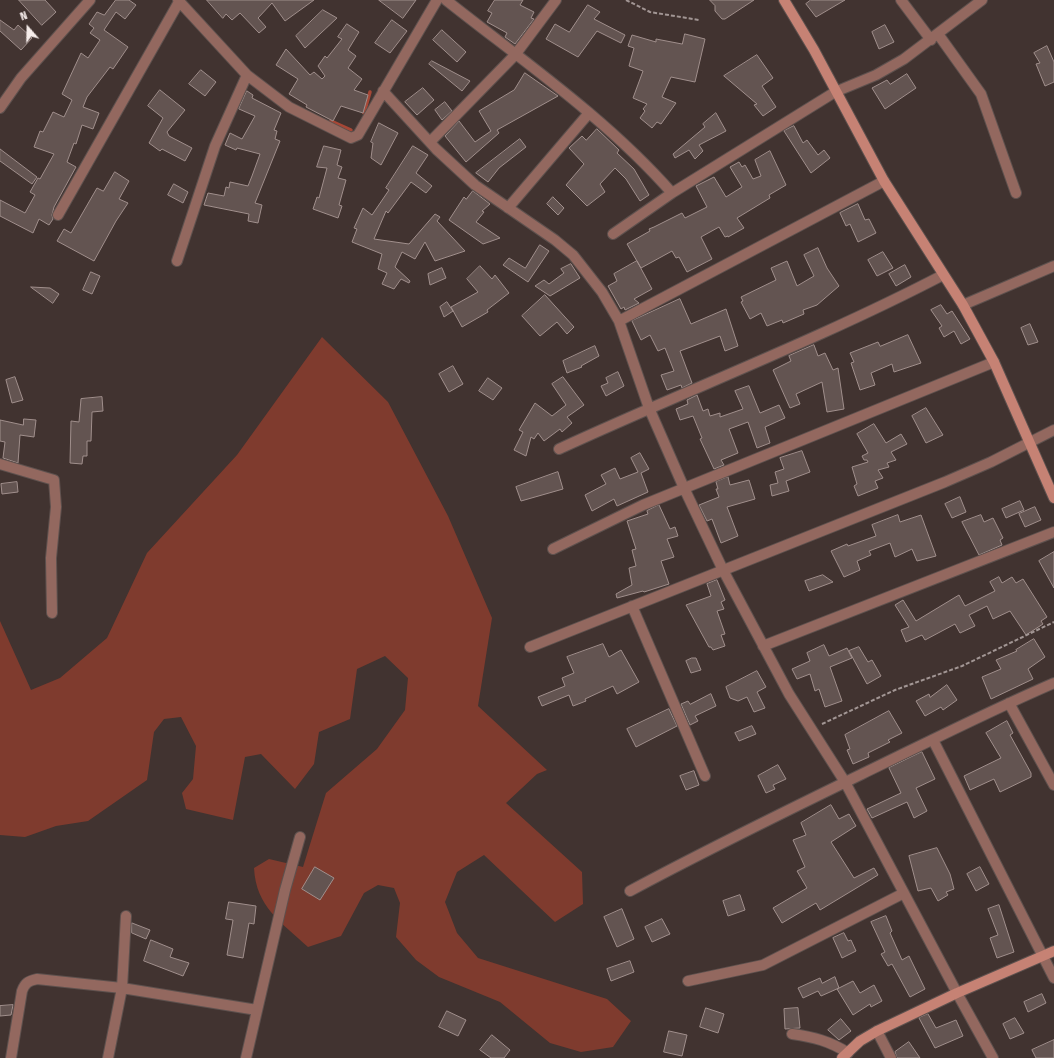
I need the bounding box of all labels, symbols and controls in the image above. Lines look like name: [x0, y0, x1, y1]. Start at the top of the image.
north arrow: [8, 8, 48, 48]
text: N: [18, 9, 29, 23]

